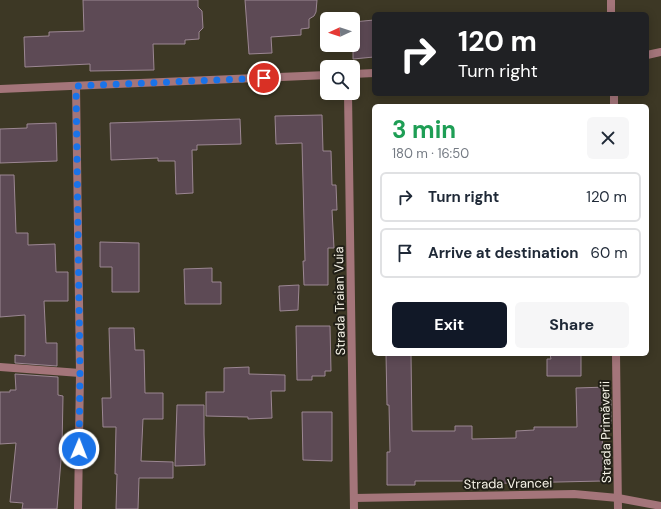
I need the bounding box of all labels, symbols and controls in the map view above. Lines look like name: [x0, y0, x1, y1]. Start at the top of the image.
north arrow: [320, 12, 360, 52]
map controls: [320, 12, 360, 100]
text: 120 m: [458, 23, 537, 60]
icon: right: [392, 28, 444, 80]
text: Turn right: [458, 59, 538, 83]
button: search: [320, 60, 360, 100]
pin: [247, 61, 281, 95]
icon: arrive: [253, 67, 275, 89]
text: 3 min: [392, 114, 456, 145]
button: close: [587, 117, 629, 159]
text: 180 m · 16:50: [392, 145, 469, 162]
icon: right: [394, 186, 416, 208]
text: Turn right: [428, 187, 499, 207]
text: 120 m: [586, 187, 627, 207]
icon: arrive: [394, 242, 416, 264]
text: Arrive at destination: [428, 243, 579, 263]
text: 60 m: [591, 243, 628, 263]
street label: Strada Traian Vuia: [330, 246, 349, 356]
button: Exit: [392, 302, 507, 348]
button: Share: [515, 302, 629, 348]
street label: Strada Primăverii: [596, 381, 615, 483]
position arrow: [58, 428, 100, 470]
street label: Strada Vrancei: [463, 474, 553, 493]

